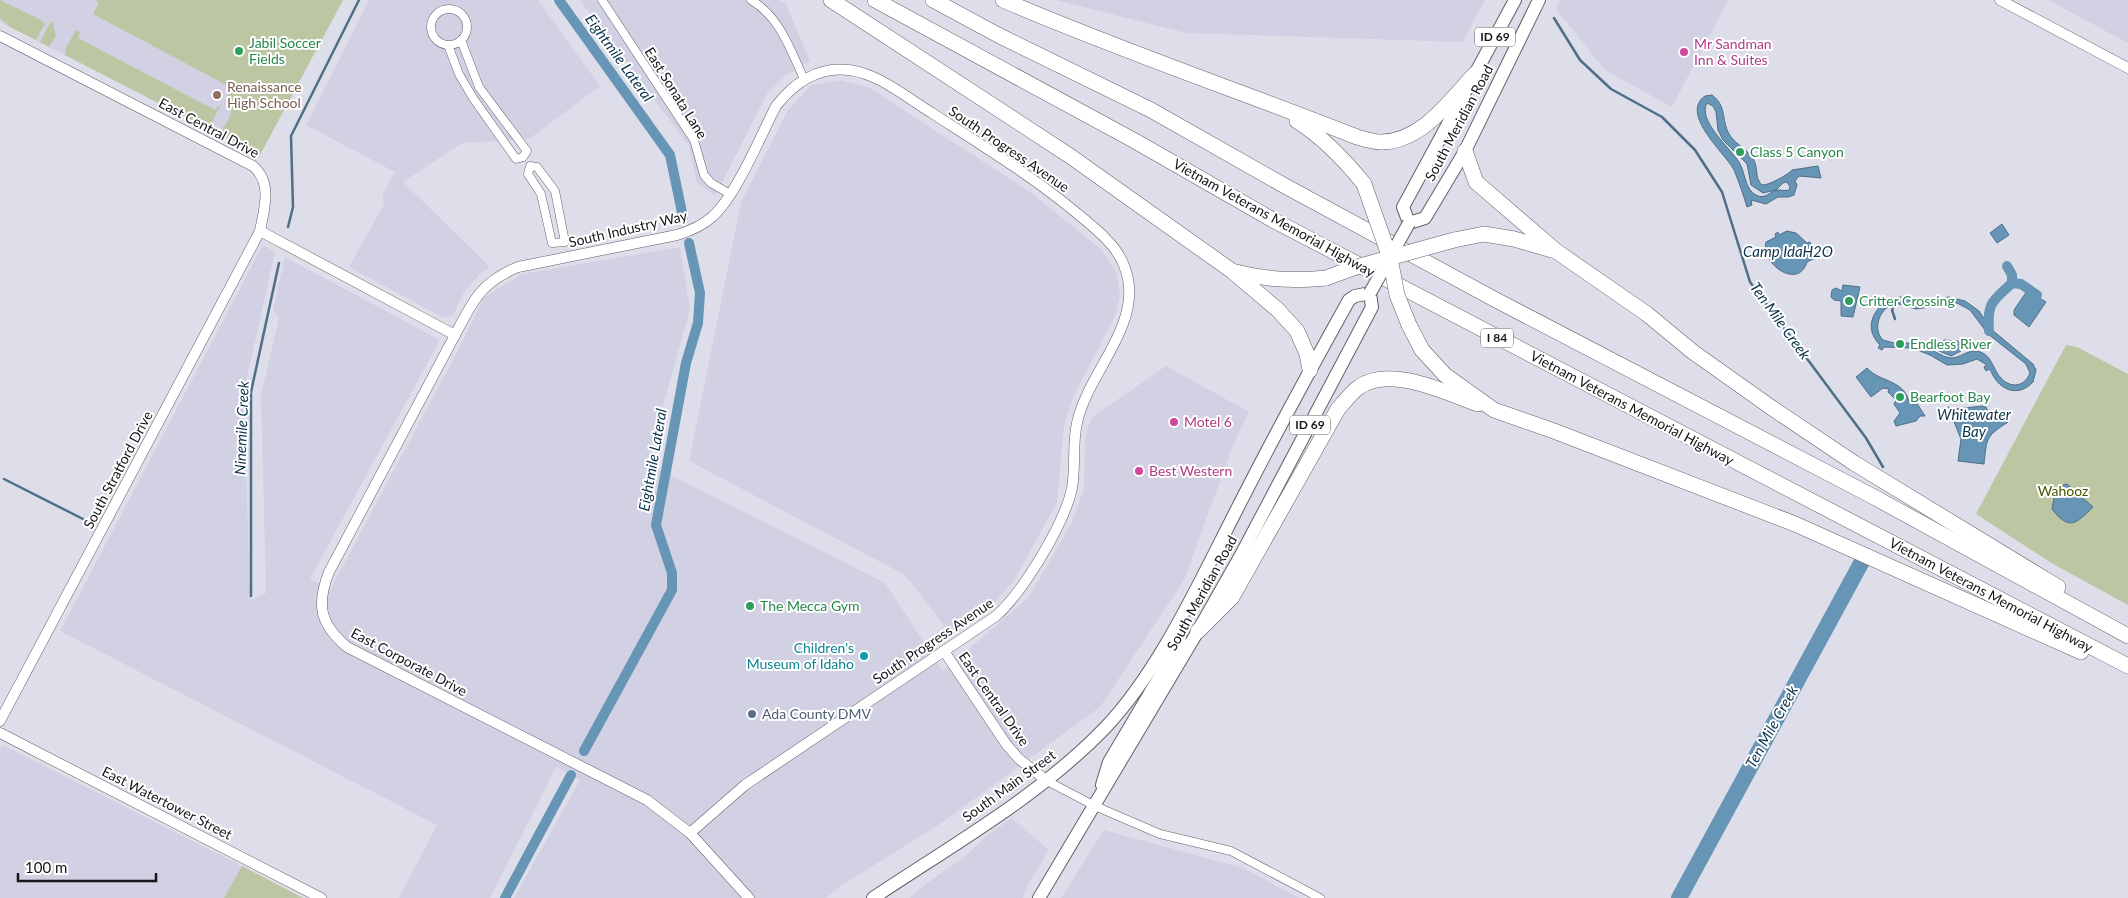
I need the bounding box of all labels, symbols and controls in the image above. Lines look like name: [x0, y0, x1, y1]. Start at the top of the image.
water label: Eightmile Lateral: [582, 10, 658, 105]
road number: ID 69: [1475, 28, 1515, 46]
place label: Jabil Soccer Fields: [249, 34, 321, 67]
place label: Mr Sandman Inn & Suites: [1694, 35, 1772, 68]
street label: East Sonata Lane: [641, 44, 711, 142]
marker: Jabil Soccer Fields: [233, 45, 245, 57]
marker: Mr Sandman Inn & Suites: [1678, 46, 1690, 58]
street label: South Meridian Road: [1421, 62, 1496, 184]
place label: Renaissance High School: [227, 78, 302, 111]
marker: Renaissance High School: [211, 89, 223, 101]
street label: East Central Drive: [156, 94, 262, 161]
street label: South Progress Avenue: [946, 102, 1073, 195]
place label: Class 5 Canyon: [1750, 143, 1844, 160]
marker: Class 5 Canyon: [1734, 146, 1746, 158]
street label: Vietnam Veterans Memorial Highway: [1170, 155, 1379, 281]
street label: South Industry Way: [567, 206, 690, 250]
water label: Camp IdaH2O: [1743, 242, 1833, 260]
water label: Ten Mile Creek: [1747, 278, 1815, 363]
place label: Critter Crossing: [1859, 292, 1955, 309]
marker: Critter Crossing: [1843, 295, 1855, 307]
road number: I 84: [1481, 328, 1513, 348]
place label: Endless River: [1910, 335, 1992, 352]
marker: Endless River: [1894, 338, 1906, 350]
street label: Vietnam Veterans Memorial Highway: [1528, 347, 1738, 469]
water label: Ninemile Creek: [230, 380, 252, 475]
place label: Bearfoot Bay: [1910, 388, 1991, 405]
marker: Bearfoot Bay: [1894, 391, 1906, 403]
water label: Whitewater Bay: [1937, 405, 2012, 440]
water label: Eightmile Lateral: [634, 407, 670, 513]
street label: South Stratford Drive: [79, 408, 156, 532]
place label: Motel 6: [1184, 413, 1232, 430]
marker: Motel 6: [1168, 416, 1180, 428]
road number: ID 69: [1290, 416, 1330, 434]
place label: Best Western: [1149, 462, 1232, 479]
marker: Best Western: [1133, 465, 1145, 477]
park label: Wahooz: [2038, 482, 2088, 499]
street label: South Meridian Road: [1163, 532, 1240, 653]
street label: Vietnam Veterans Memorial Highway: [1887, 534, 2097, 656]
street label: South Progress Avenue: [869, 594, 996, 687]
place label: The Mecca Gym: [760, 597, 860, 614]
marker: The Mecca Gym: [744, 600, 756, 612]
street label: East Corporate Drive: [348, 624, 470, 699]
place label: Children's Museum of Idaho: [747, 639, 854, 672]
street label: East Central Drive: [956, 648, 1033, 749]
marker: Children's Museum of Idaho: [858, 650, 870, 662]
water label: Ten Mile Creek: [1741, 682, 1802, 771]
place label: Ada County DMV: [762, 705, 871, 722]
marker: Ada County DMV: [746, 708, 758, 720]
street label: South Main Street: [959, 746, 1059, 825]
street label: East Watertower Street: [99, 762, 235, 843]
scale bar: [18, 850, 155, 882]
text: 100 m: [25, 858, 67, 876]

